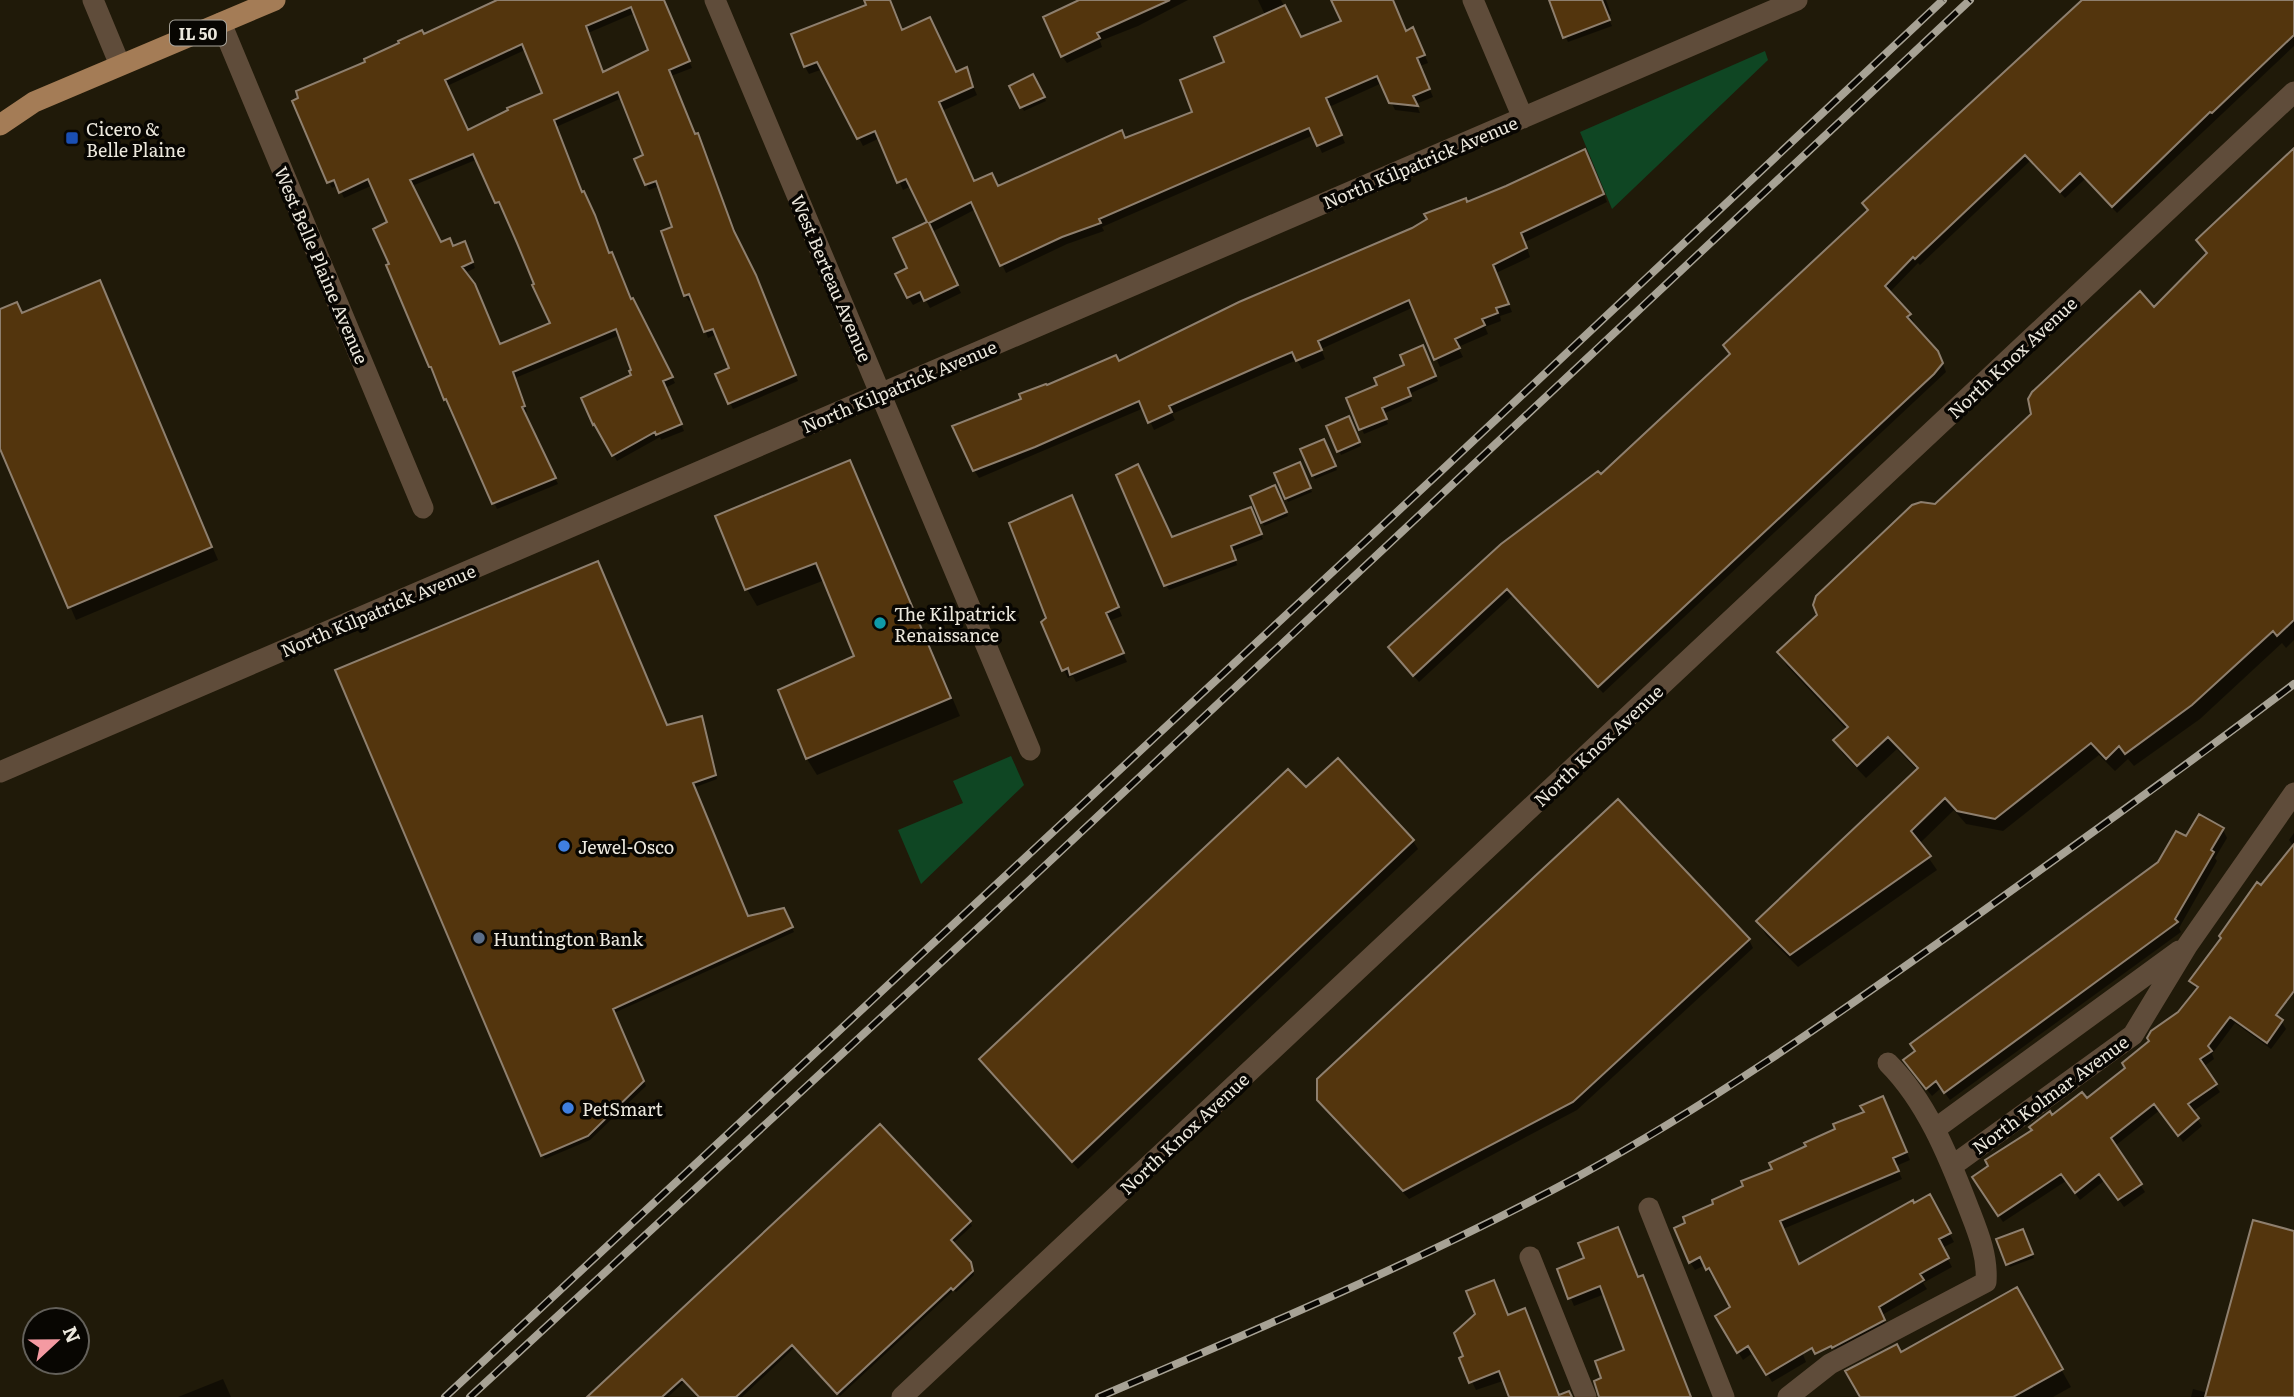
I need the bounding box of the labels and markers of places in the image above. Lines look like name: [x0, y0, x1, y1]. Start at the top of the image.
place label: Cicero & Belle Plaine: [86, 115, 186, 163]
marker: Cicero & Belle Plaine: [64, 130, 80, 146]
place label: The Kilpatrick Renaissance: [894, 600, 1017, 648]
marker: The Kilpatrick Renaissance: [872, 615, 888, 631]
place label: Jewel-Osco: [578, 833, 674, 860]
marker: Jewel-Osco: [556, 838, 572, 854]
place label: Huntington Bank: [493, 925, 644, 952]
marker: Huntington Bank: [471, 930, 487, 946]
place label: PetSmart: [582, 1095, 663, 1122]
marker: PetSmart: [560, 1100, 576, 1116]

